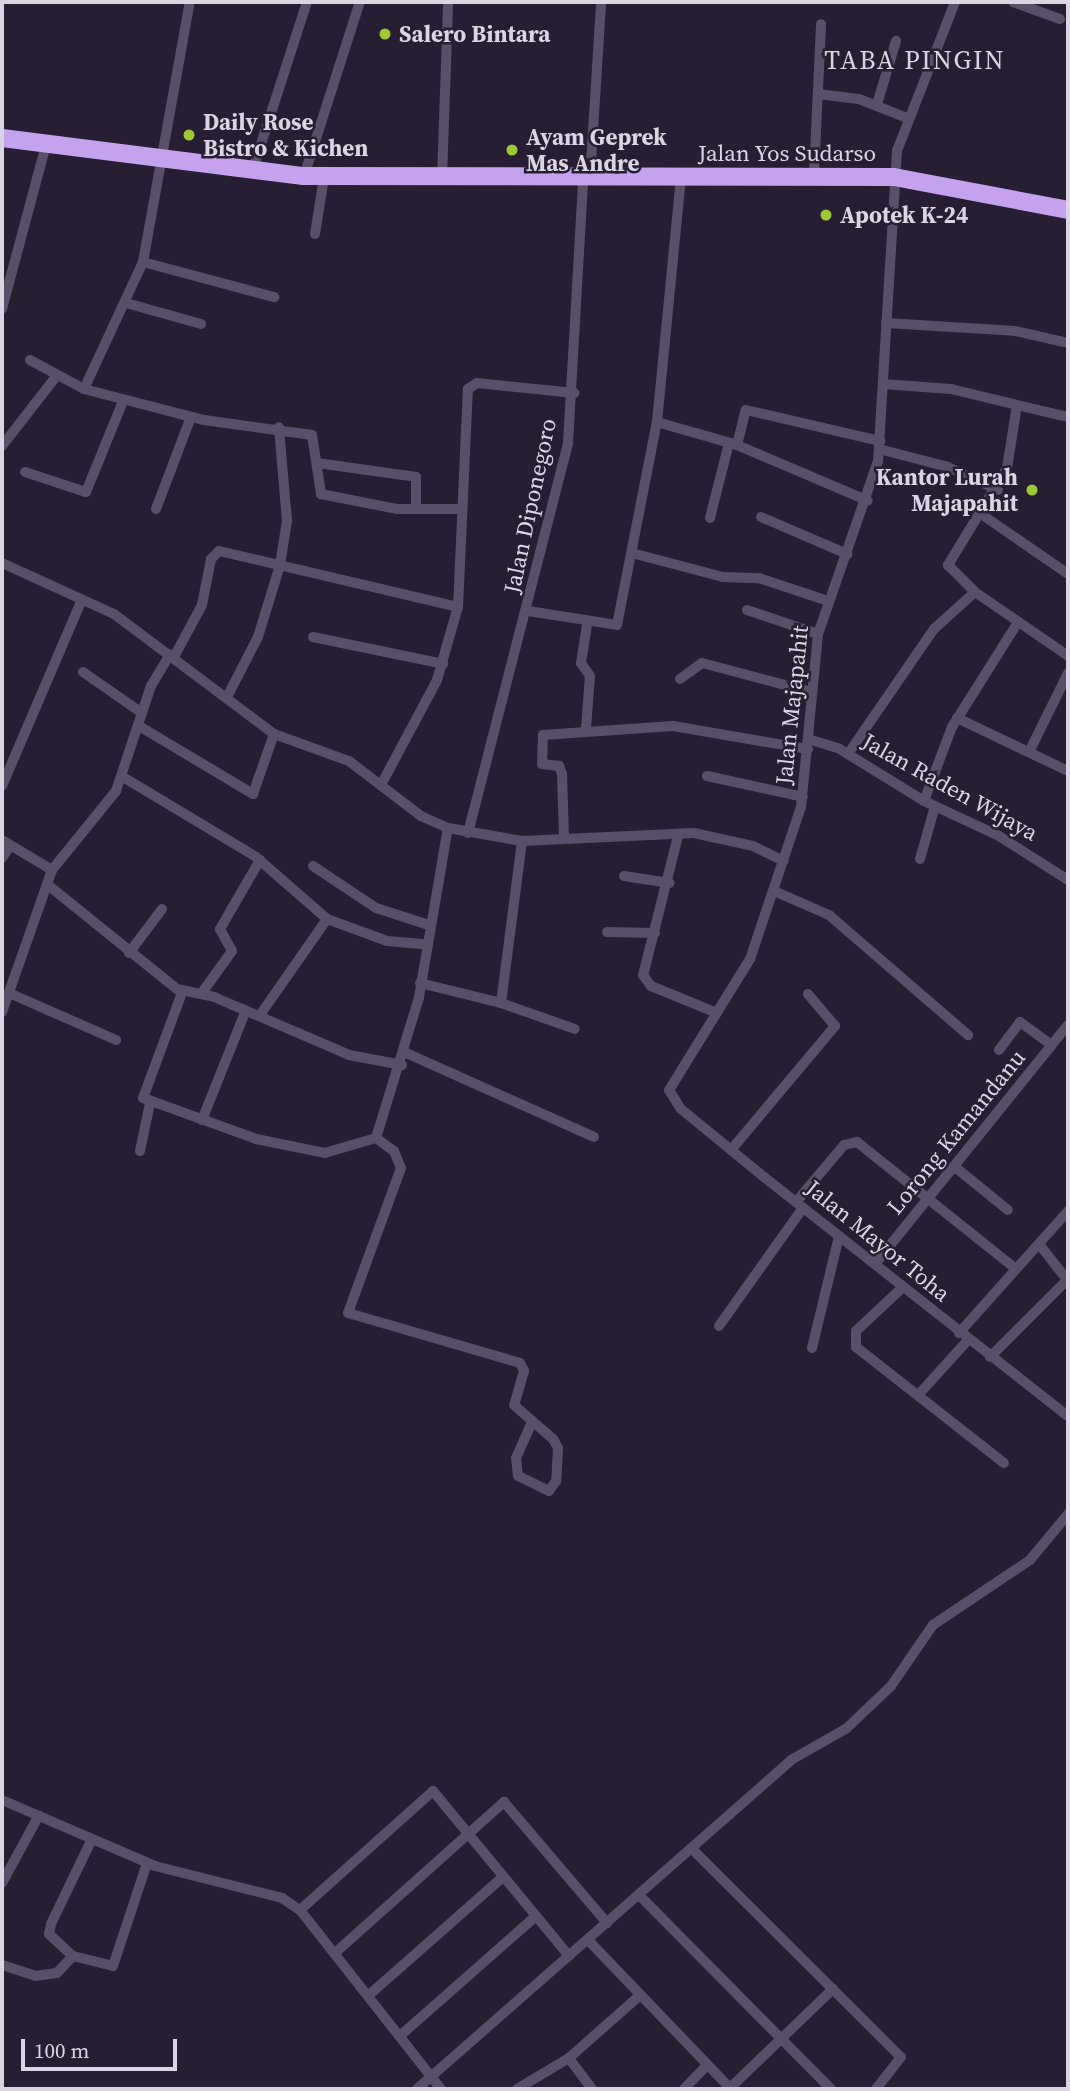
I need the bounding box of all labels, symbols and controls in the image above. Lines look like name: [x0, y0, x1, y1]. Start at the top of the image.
place label: Salero Bintara: [399, 20, 550, 48]
marker: Salero Bintara: [377, 26, 393, 42]
district label: TABA PINGIN: [826, 45, 1004, 77]
place label: Daily Rose Bistro & Kichen: [203, 108, 369, 162]
place label: Ayam Geprek Mas Andre: [526, 123, 667, 177]
marker: Daily Rose Bistro & Kichen: [181, 127, 197, 143]
street label: Jalan Yos Sudarso: [698, 139, 876, 167]
marker: Ayam Geprek Mas Andre: [504, 142, 520, 158]
place label: Apotek K-24: [840, 201, 968, 229]
marker: Apotek K-24: [818, 207, 834, 223]
street label: Jalan Diponegoro: [498, 416, 562, 596]
place label: Kantor Lurah Majapahit: [876, 463, 1018, 517]
marker: Kantor Lurah Majapahit: [1024, 482, 1040, 498]
street label: Jalan Majapahit: [770, 624, 814, 786]
street label: Jalan Raden Wijaya: [857, 727, 1043, 847]
street label: Lorong Kamandanu: [881, 1044, 1031, 1220]
street label: Jalan Mayor Toha: [800, 1174, 956, 1308]
scale bar: [24, 2024, 180, 2068]
text: 100 m: [34, 2036, 89, 2065]

